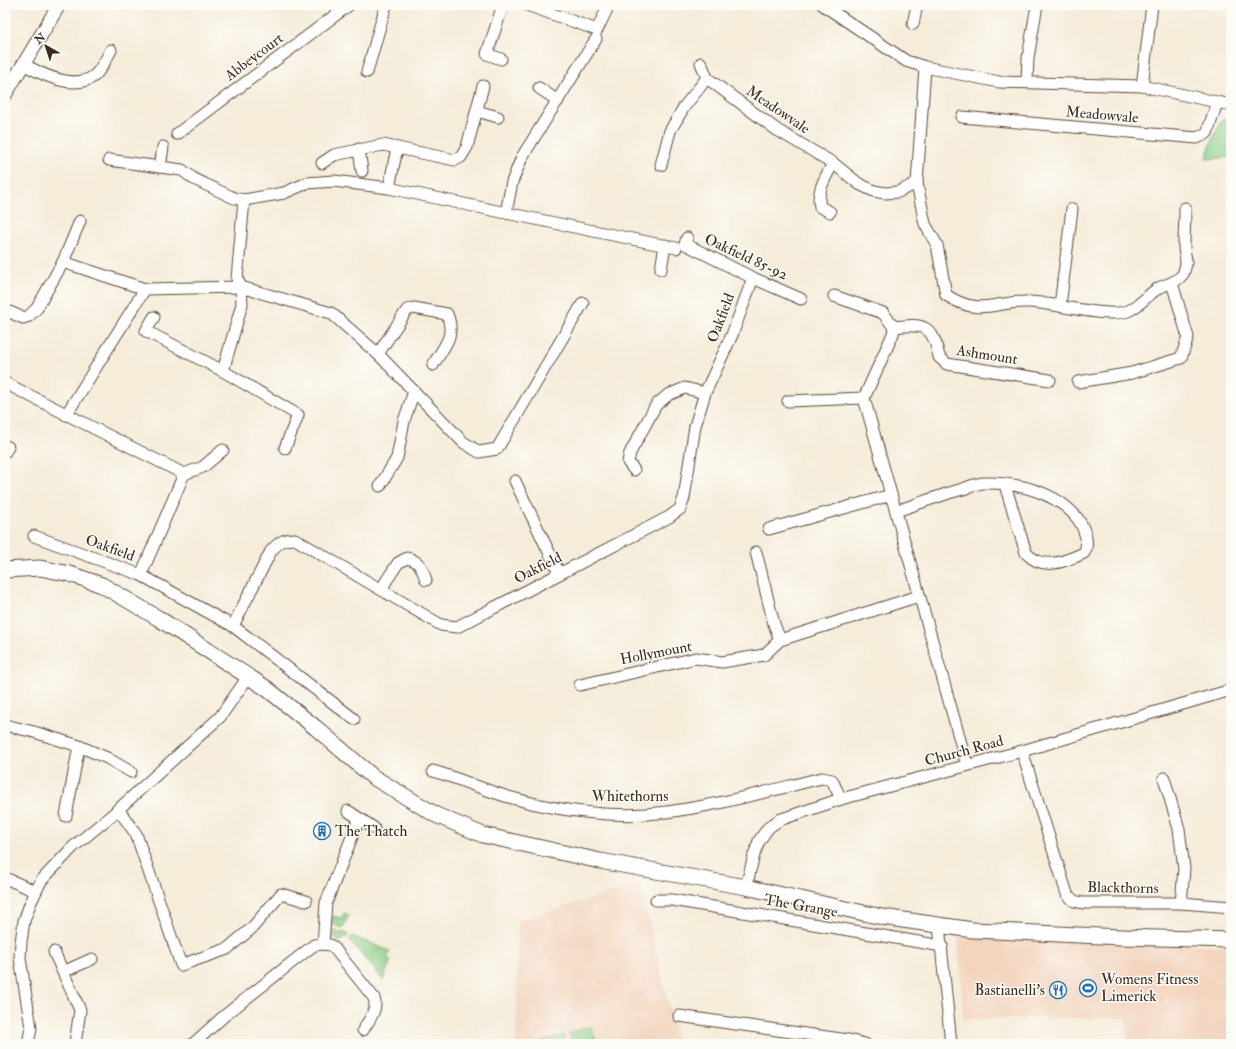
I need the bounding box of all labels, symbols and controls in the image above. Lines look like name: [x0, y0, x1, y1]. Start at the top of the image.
north arrow: [26, 26, 66, 66]
street label: Abbeycourt: [220, 29, 287, 86]
text: N: [31, 30, 49, 47]
street label: Meadowvale: [742, 82, 814, 138]
street label: Meadowvale: [1065, 102, 1139, 128]
street label: Oakfield 85-92: [701, 229, 791, 285]
street label: Oakfield: [703, 290, 739, 345]
street label: Ashmount: [954, 341, 1019, 369]
street label: Oakfield: [83, 530, 138, 566]
street label: Oakfield: [511, 548, 566, 588]
street label: Hollymount: [619, 637, 694, 669]
street label: Church Road: [923, 731, 1006, 771]
street label: Whitethorns: [591, 787, 668, 806]
building icon: The Thatch: [312, 821, 332, 841]
place label: The Thatch: [335, 822, 407, 841]
street label: Blackthorns: [1087, 878, 1159, 898]
street label: The Grange: [763, 890, 839, 922]
place label: Womens Fitness Limerick: [1100, 970, 1198, 1006]
sports icon: Womens Fitness Limerick: [1078, 978, 1098, 998]
restaurant icon: Bastianelli's: [1048, 980, 1068, 1000]
place label: Bastianelli's: [974, 981, 1045, 1000]

